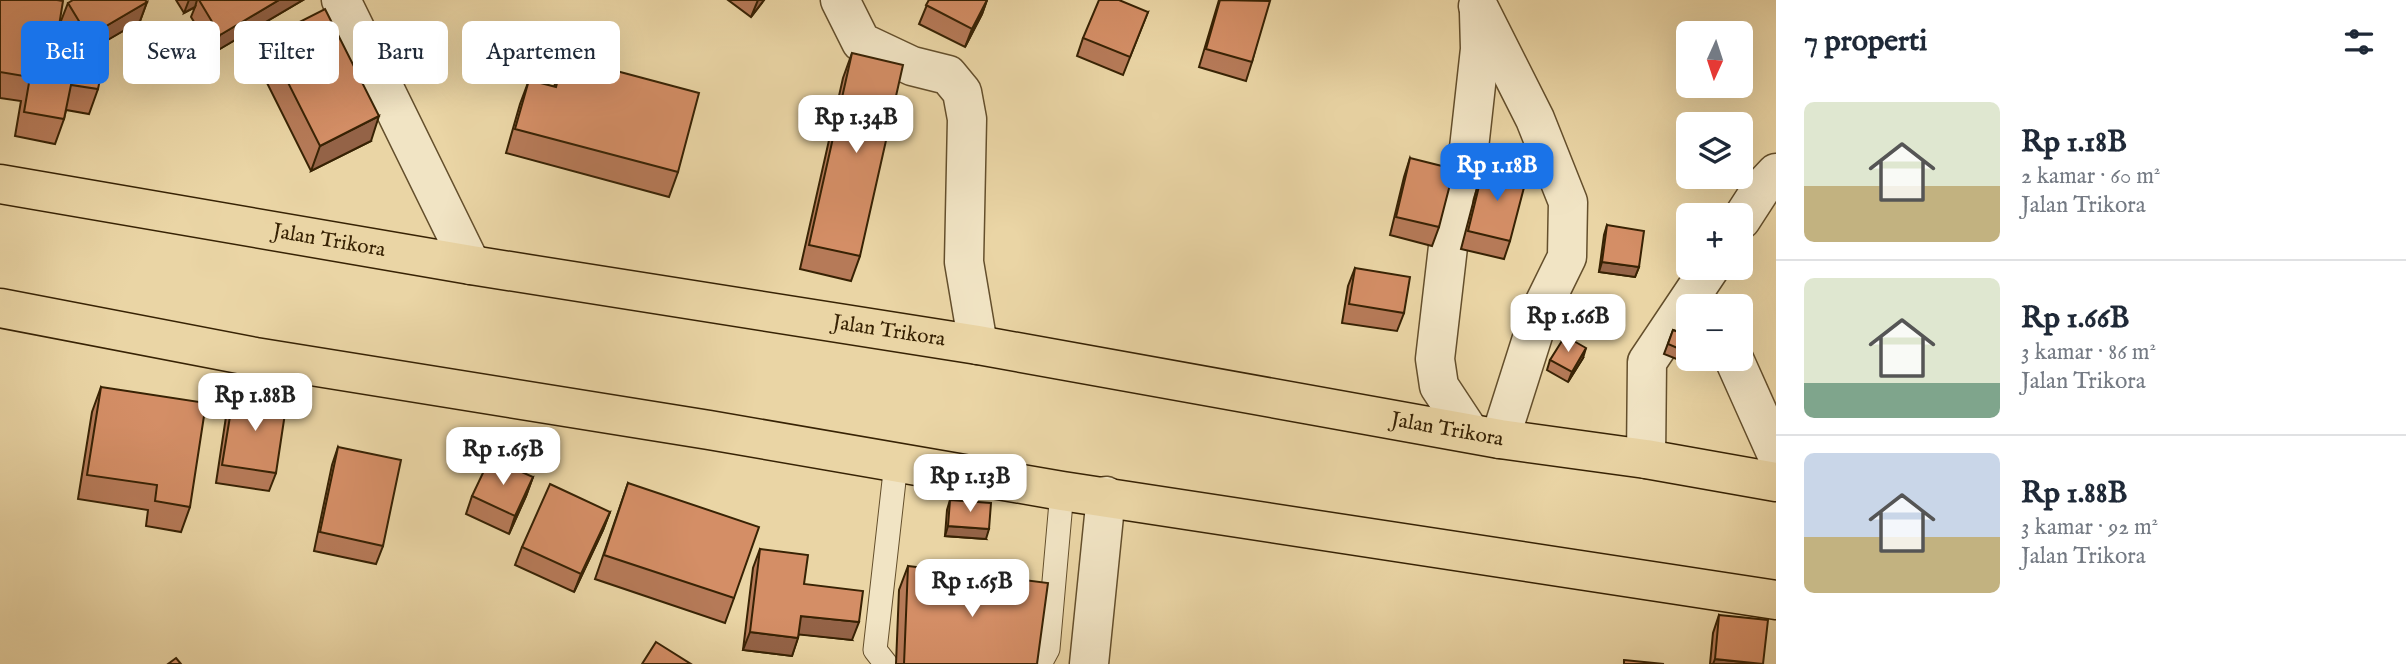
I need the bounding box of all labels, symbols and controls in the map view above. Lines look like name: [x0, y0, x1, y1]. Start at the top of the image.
chip: Beli: [21, 21, 109, 84]
chip: Sewa: [123, 21, 220, 84]
chip: Filter: [234, 21, 339, 84]
chip: Baru: [353, 21, 448, 84]
chip: Apartemen: [462, 21, 620, 84]
north arrow: [1676, 21, 1754, 98]
map controls: [1676, 21, 1753, 371]
text: 7 properti: [1804, 23, 1927, 61]
icon: filters: [2340, 23, 2378, 61]
pin: Rp 1.34B: [784, 96, 928, 155]
text: Rp 1.34B: [814, 103, 898, 132]
button: layers: [1676, 112, 1753, 189]
text: Rp 1.18B: [2021, 124, 2127, 162]
icon: home: [1860, 130, 1944, 214]
pin: Rp 1.18B: [1425, 144, 1569, 203]
text: Rp 1.18B: [1456, 151, 1538, 180]
text: 2 kamar · 60 m²: [2021, 162, 2161, 191]
text: Jalan Trikora: [2021, 191, 2146, 220]
button: +: [1676, 203, 1753, 280]
street label: Jalan Trikora: [269, 217, 388, 264]
pin: Rp 1.66B: [1496, 294, 1640, 354]
button: −: [1676, 294, 1753, 371]
text: Rp 1.66B: [2021, 300, 2129, 338]
text: Rp 1.66B: [1527, 302, 1610, 331]
icon: home: [1860, 306, 1944, 390]
street label: Jalan Trikora: [829, 308, 948, 353]
text: 3 kamar · 86 m²: [2021, 338, 2156, 367]
text: Jalan Trikora: [2021, 367, 2146, 396]
pin: Rp 1.88B: [183, 374, 327, 433]
text: Rp 1.88B: [214, 381, 296, 410]
street label: Jalan Trikora: [1387, 406, 1507, 453]
pin: Rp 1.65B: [431, 428, 575, 487]
text: Rp 1.65B: [462, 435, 544, 464]
pin: Rp 1.13B: [898, 454, 1042, 514]
text: Rp 1.13B: [930, 462, 1010, 491]
text: Rp 1.88B: [2021, 475, 2127, 513]
icon: home: [1860, 481, 1944, 565]
text: 3 kamar · 92 m²: [2021, 513, 2158, 542]
text: Jalan Trikora: [2021, 542, 2146, 571]
pin: Rp 1.65B: [900, 560, 1044, 619]
text: Rp 1.65B: [931, 567, 1013, 596]

